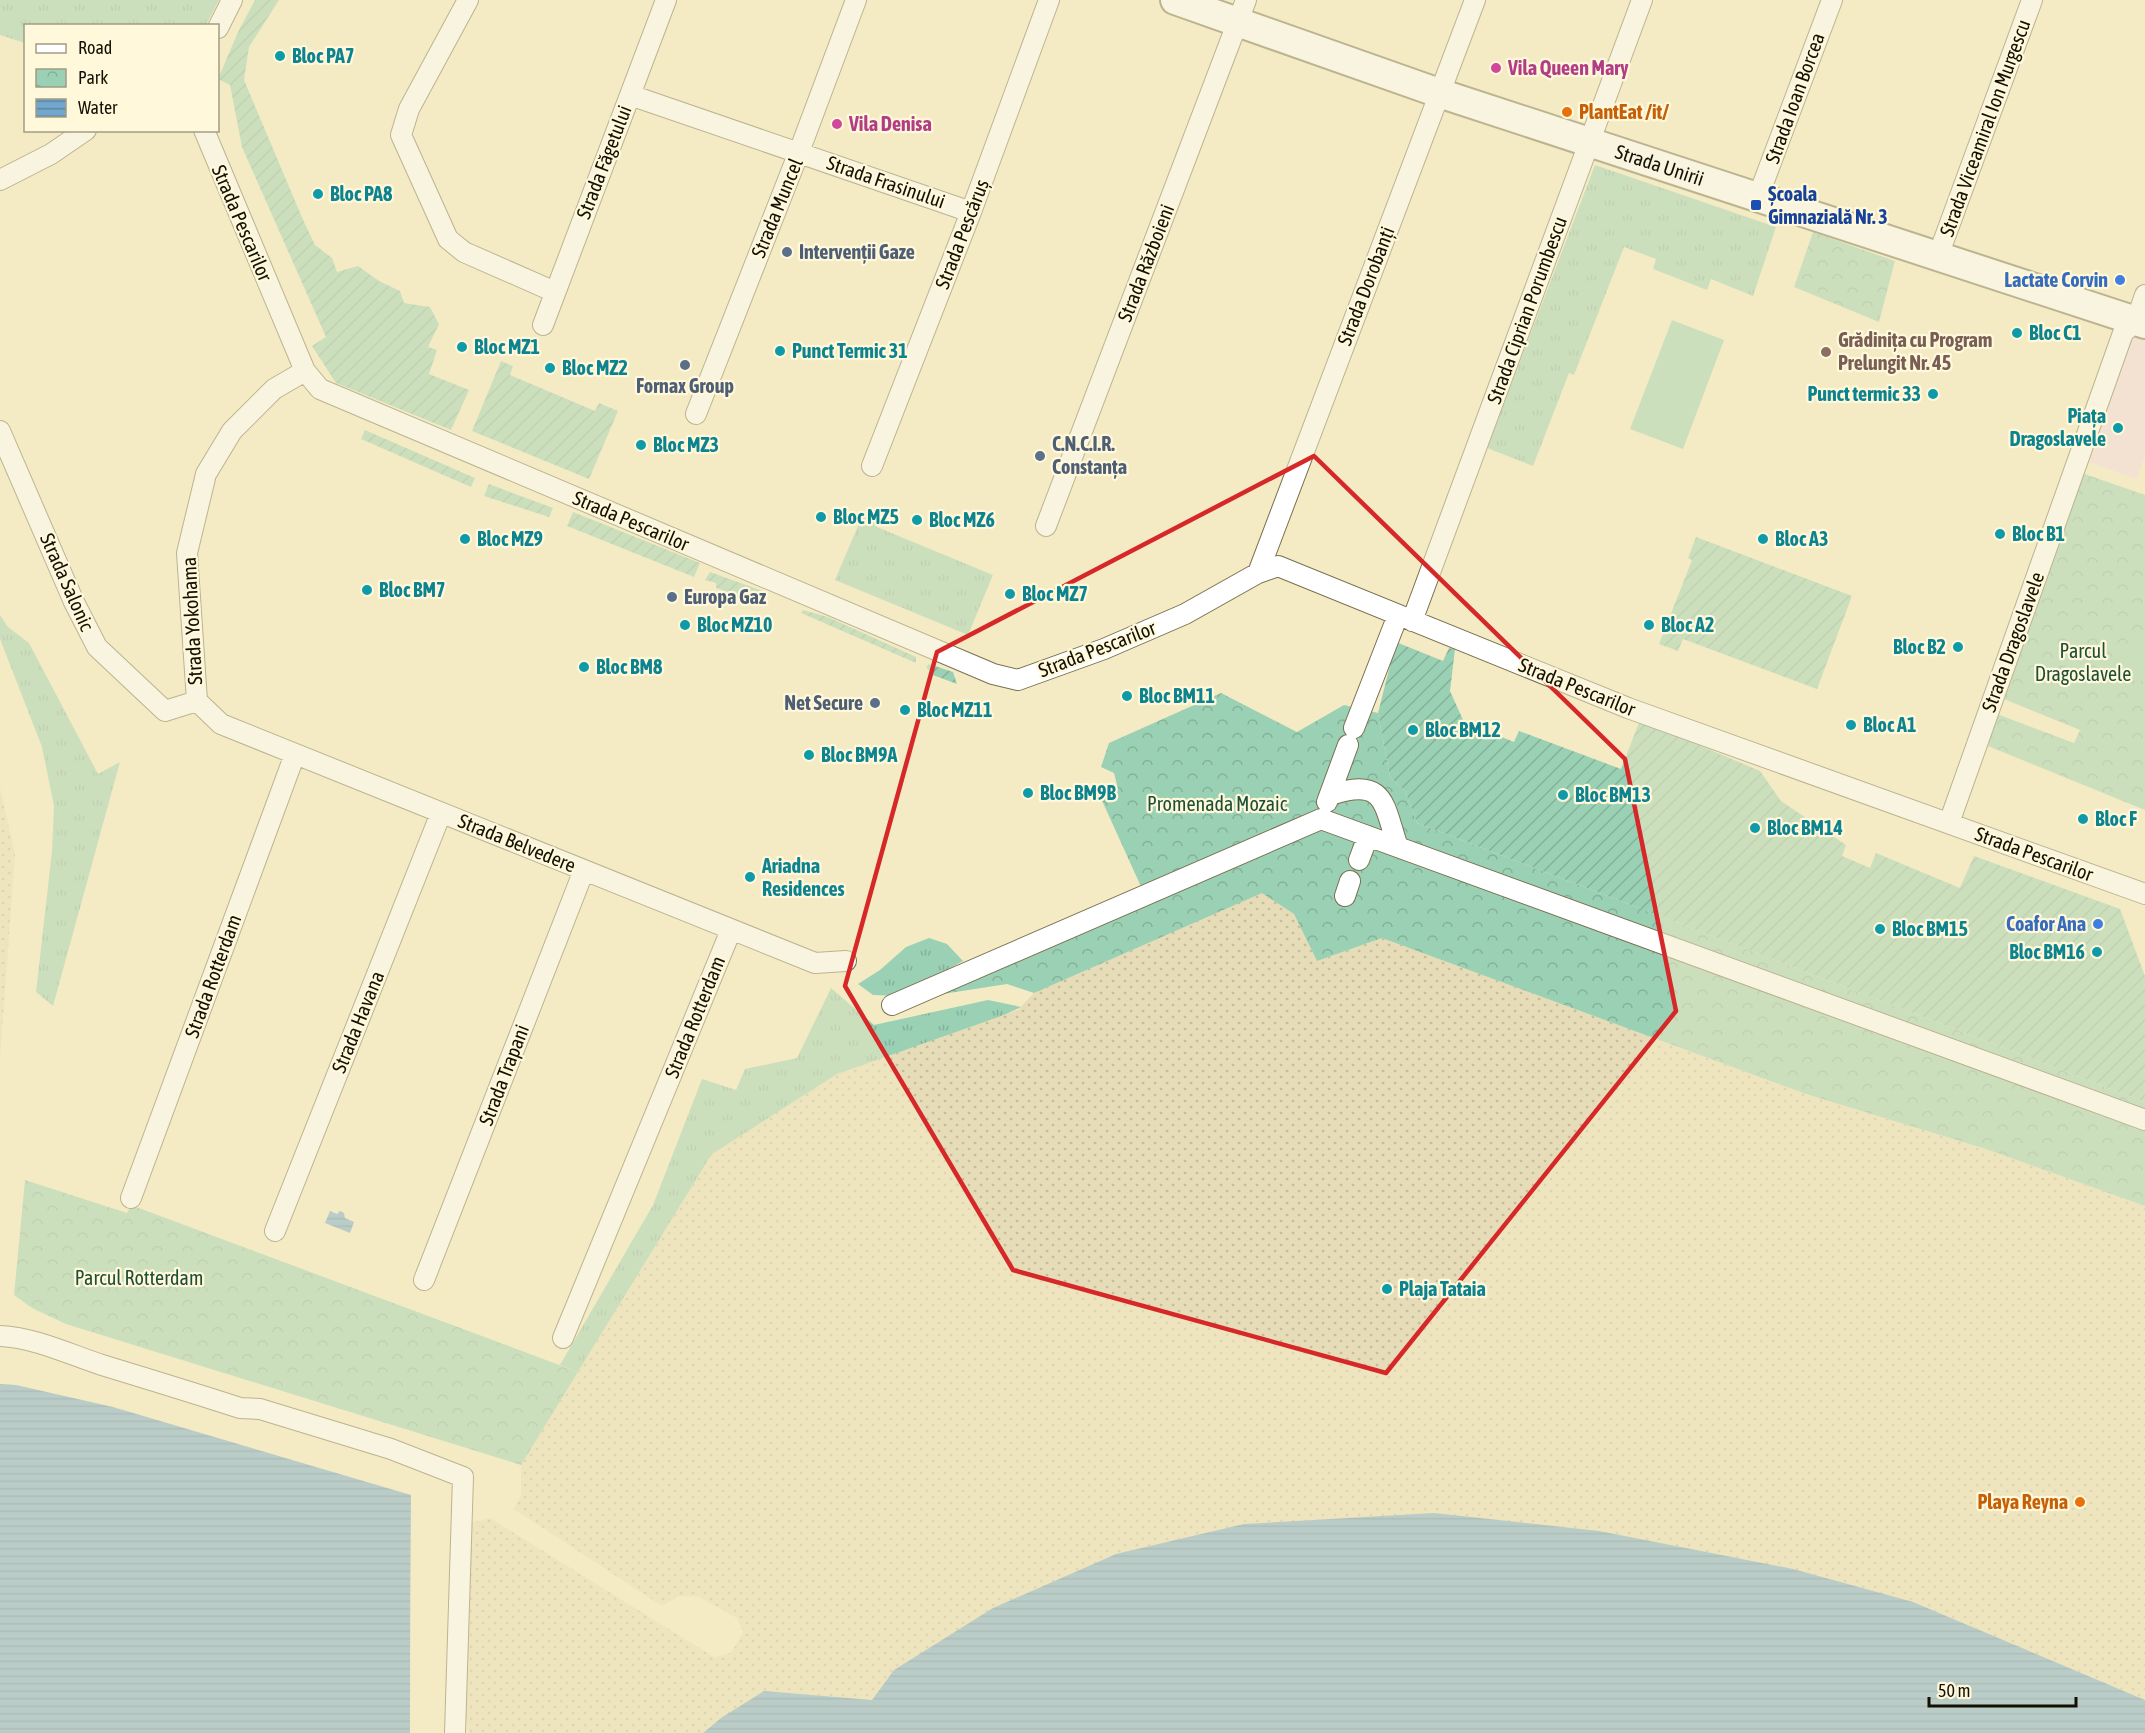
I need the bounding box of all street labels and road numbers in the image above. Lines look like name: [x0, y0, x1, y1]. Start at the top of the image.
street label: Strada Viceamiral Ion Murgescu: [1935, 16, 2035, 239]
street label: Strada Ioan Borcea: [1760, 29, 1829, 166]
street label: Strada Făgetului: [571, 102, 636, 222]
street label: Strada Unirii: [1613, 140, 1707, 190]
street label: Strada Frasinului: [824, 151, 948, 213]
street label: Strada Muncel: [746, 154, 807, 261]
street label: Strada Pescarilor: [208, 161, 278, 285]
street label: Strada Pescăruș: [930, 176, 993, 292]
street label: Strada Războieni: [1113, 201, 1178, 325]
street label: Strada Ciprian Porumbescu: [1482, 213, 1571, 407]
street label: Strada Dorobanți: [1332, 223, 1399, 348]
street label: Strada Pescarilor: [570, 486, 694, 556]
street label: Strada Salonic: [36, 529, 99, 635]
street label: Strada Yokohama: [177, 556, 206, 686]
street label: Strada Dragoslavele: [1977, 569, 2048, 715]
street label: Strada Pescarilor: [1035, 615, 1160, 681]
street label: Strada Pescarilor: [1515, 653, 1640, 721]
street label: Strada Belvedere: [455, 809, 579, 877]
street label: Strada Pescarilor: [1972, 822, 2097, 886]
street label: Strada Rotterdam: [180, 911, 245, 1041]
street label: Strada Rotterdam: [660, 953, 729, 1081]
street label: Strada Havana: [327, 968, 388, 1076]
street label: Strada Trapani: [474, 1021, 533, 1128]

